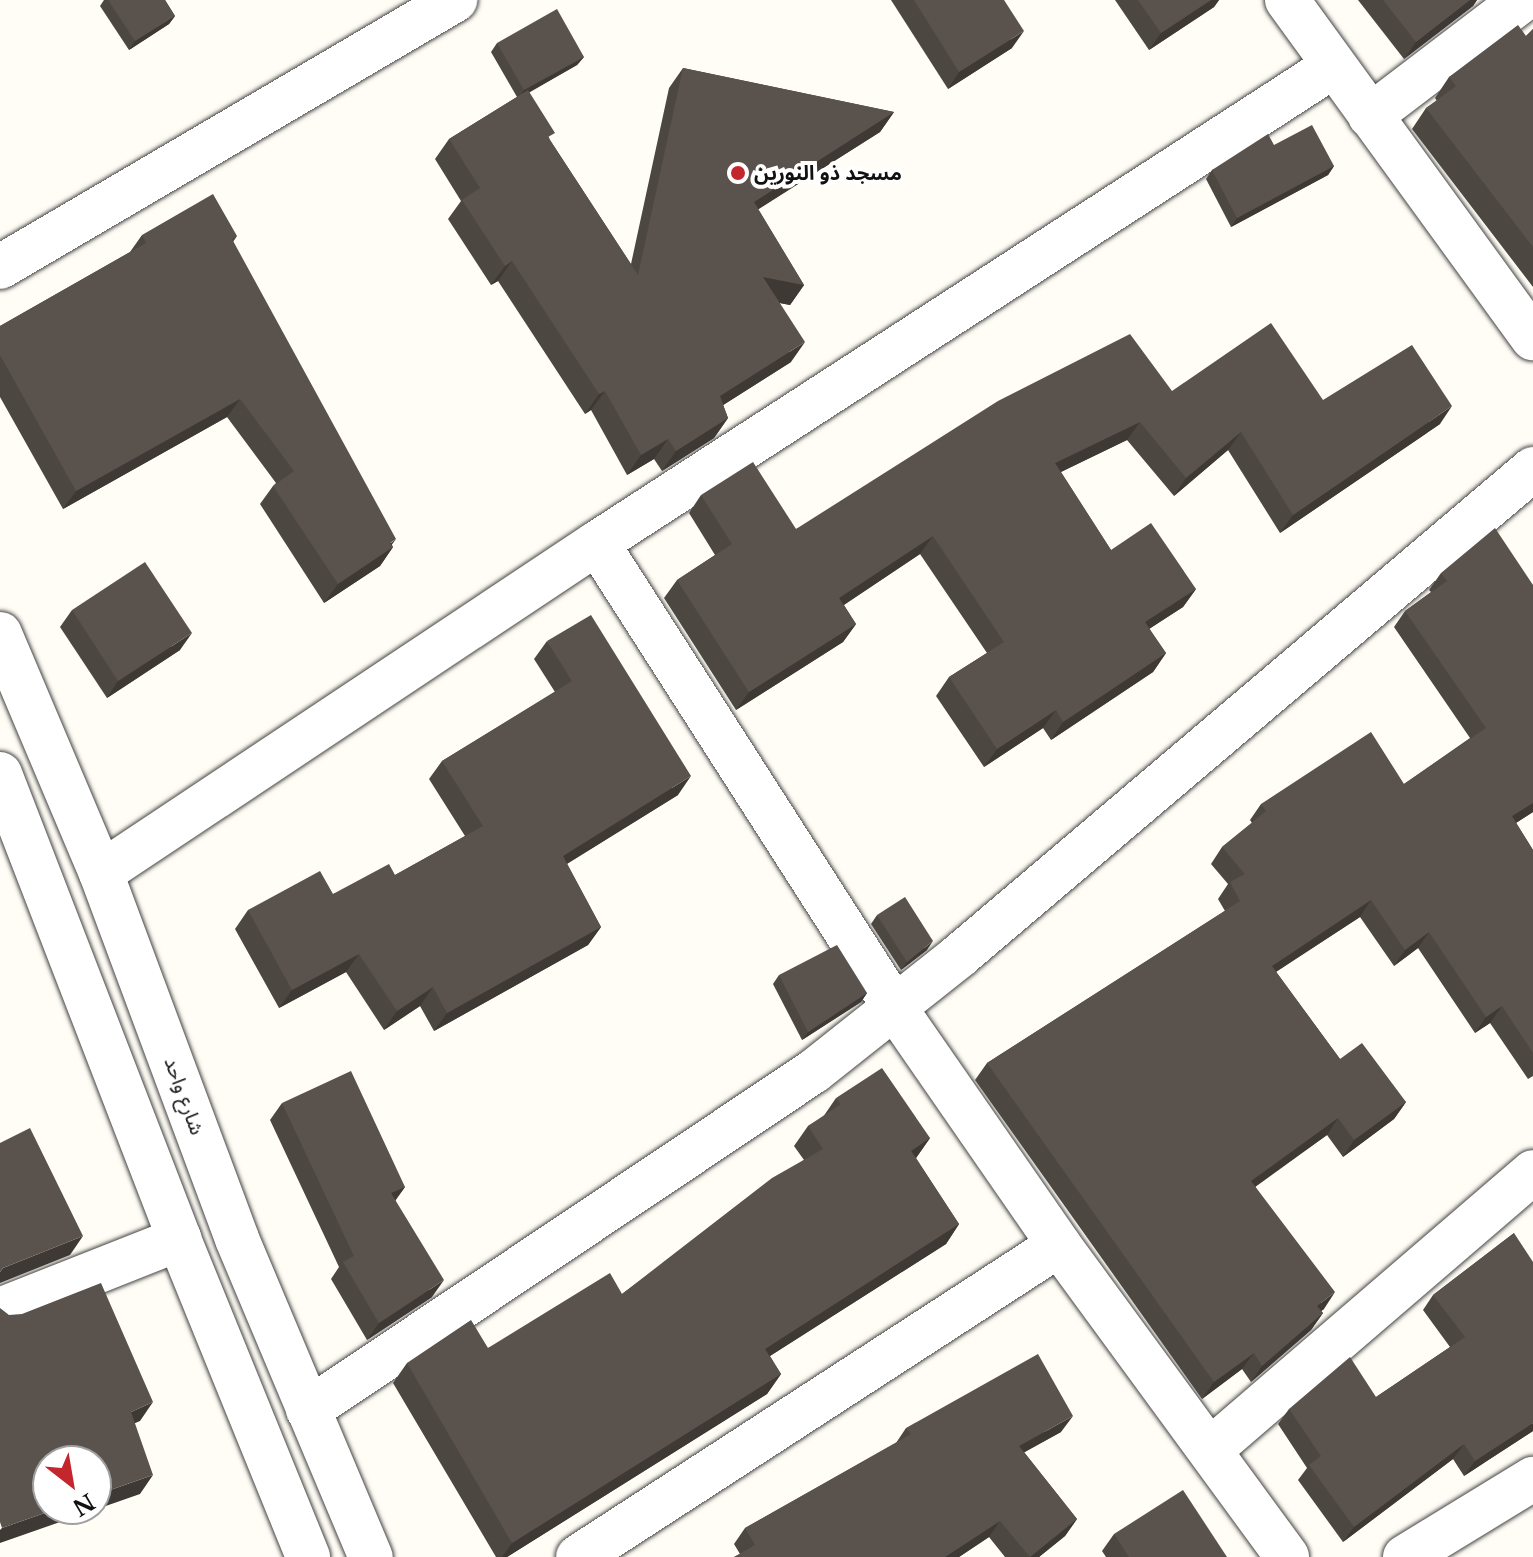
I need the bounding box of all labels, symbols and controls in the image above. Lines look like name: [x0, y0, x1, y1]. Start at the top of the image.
place label: مسجد ذو النورين: [754, 161, 902, 185]
marker: مسجد ذو النورين: [729, 164, 747, 182]
street label: شارع واحد: [159, 1054, 209, 1138]
north arrow: [32, 1445, 112, 1525]
text: N: [68, 1487, 99, 1521]

